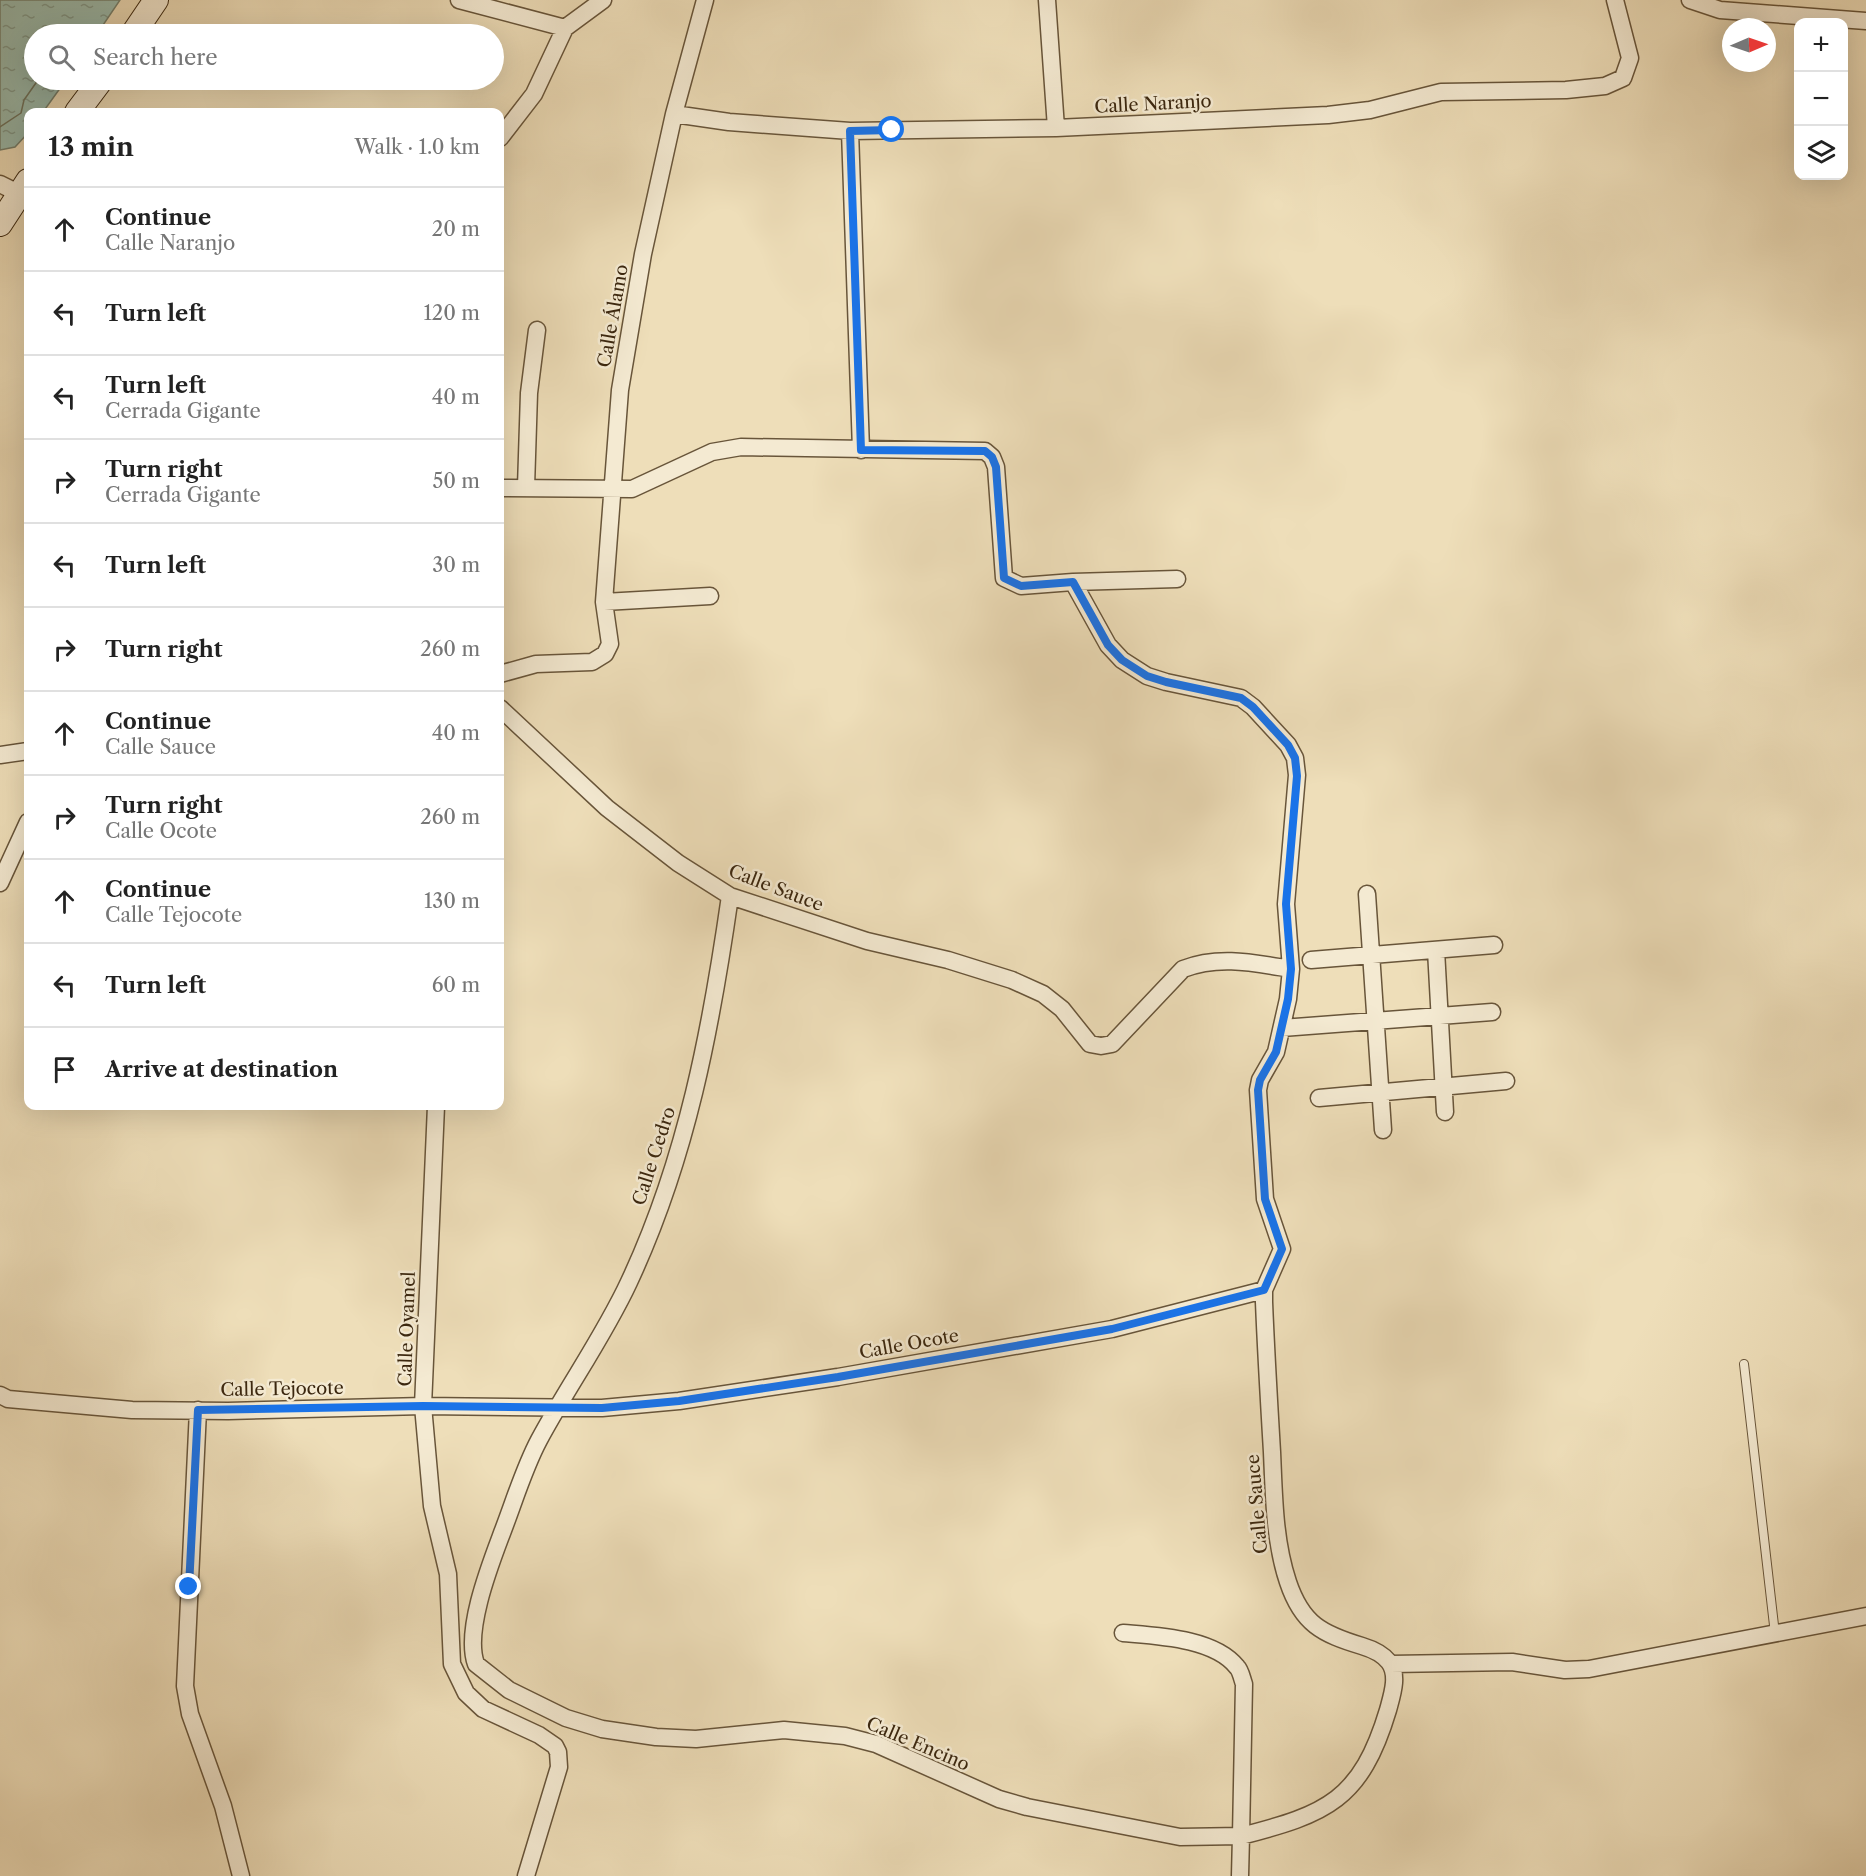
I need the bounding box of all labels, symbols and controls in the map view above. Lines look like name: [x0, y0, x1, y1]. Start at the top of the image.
north arrow: [1722, 18, 1776, 72]
map controls: [1794, 18, 1848, 180]
button: +: [1794, 18, 1848, 72]
search box: [24, 24, 504, 90]
icon: search: [45, 41, 78, 74]
text: Search here: [93, 44, 218, 71]
button: −: [1794, 72, 1848, 126]
street label: Calle Naranjo: [1094, 90, 1212, 118]
route start: [878, 116, 904, 142]
button: layers: [1794, 126, 1848, 180]
text: 13 min: [48, 131, 134, 163]
text: Walk · 1.0 km: [354, 135, 480, 159]
text: Continue: [105, 204, 211, 231]
icon: ahead: [48, 213, 81, 246]
text: 20 m: [432, 217, 480, 241]
text: Calle Naranjo: [105, 231, 235, 255]
street label: Calle Álamo: [592, 263, 633, 369]
icon: left: [48, 297, 81, 330]
text: Turn left: [105, 300, 206, 327]
text: 120 m: [423, 301, 480, 325]
text: Turn left: [105, 372, 206, 399]
icon: left: [48, 381, 81, 414]
text: 40 m: [432, 385, 480, 409]
text: Cerrada Gigante: [105, 399, 261, 423]
text: Turn right: [105, 456, 223, 483]
icon: right: [48, 465, 81, 498]
text: 50 m: [433, 469, 480, 493]
text: Cerrada Gigante: [105, 483, 261, 507]
icon: left: [48, 549, 81, 582]
text: Turn left: [105, 552, 206, 579]
text: 30 m: [432, 553, 480, 577]
icon: right: [48, 633, 81, 666]
text: Turn right: [105, 636, 223, 663]
text: 260 m: [420, 637, 480, 661]
text: Continue: [105, 708, 211, 735]
icon: ahead: [48, 717, 81, 750]
text: 40 m: [432, 721, 480, 745]
text: Calle Sauce: [105, 735, 216, 759]
text: Turn right: [105, 792, 223, 819]
icon: right: [48, 801, 81, 834]
text: 260 m: [420, 805, 480, 829]
text: Calle Ocote: [105, 819, 217, 843]
street label: Calle Sauce: [725, 860, 827, 916]
text: Continue: [105, 876, 211, 903]
icon: ahead: [48, 885, 81, 918]
text: 130 m: [424, 889, 480, 913]
text: Calle Tejocote: [105, 903, 242, 927]
icon: left: [48, 969, 81, 1002]
text: Turn left: [105, 972, 206, 999]
text: 60 m: [432, 973, 480, 997]
icon: arrive: [48, 1053, 81, 1086]
text: Arrive at destination: [105, 1056, 338, 1083]
street label: Calle Cedro: [628, 1104, 680, 1208]
street label: Calle Oyamel: [394, 1271, 420, 1387]
street label: Calle Ocote: [857, 1324, 961, 1364]
street label: Calle Tejocote: [220, 1377, 344, 1401]
street label: Calle Sauce: [1242, 1453, 1272, 1555]
route end: [175, 1573, 201, 1599]
street label: Calle Encino: [863, 1712, 973, 1776]

